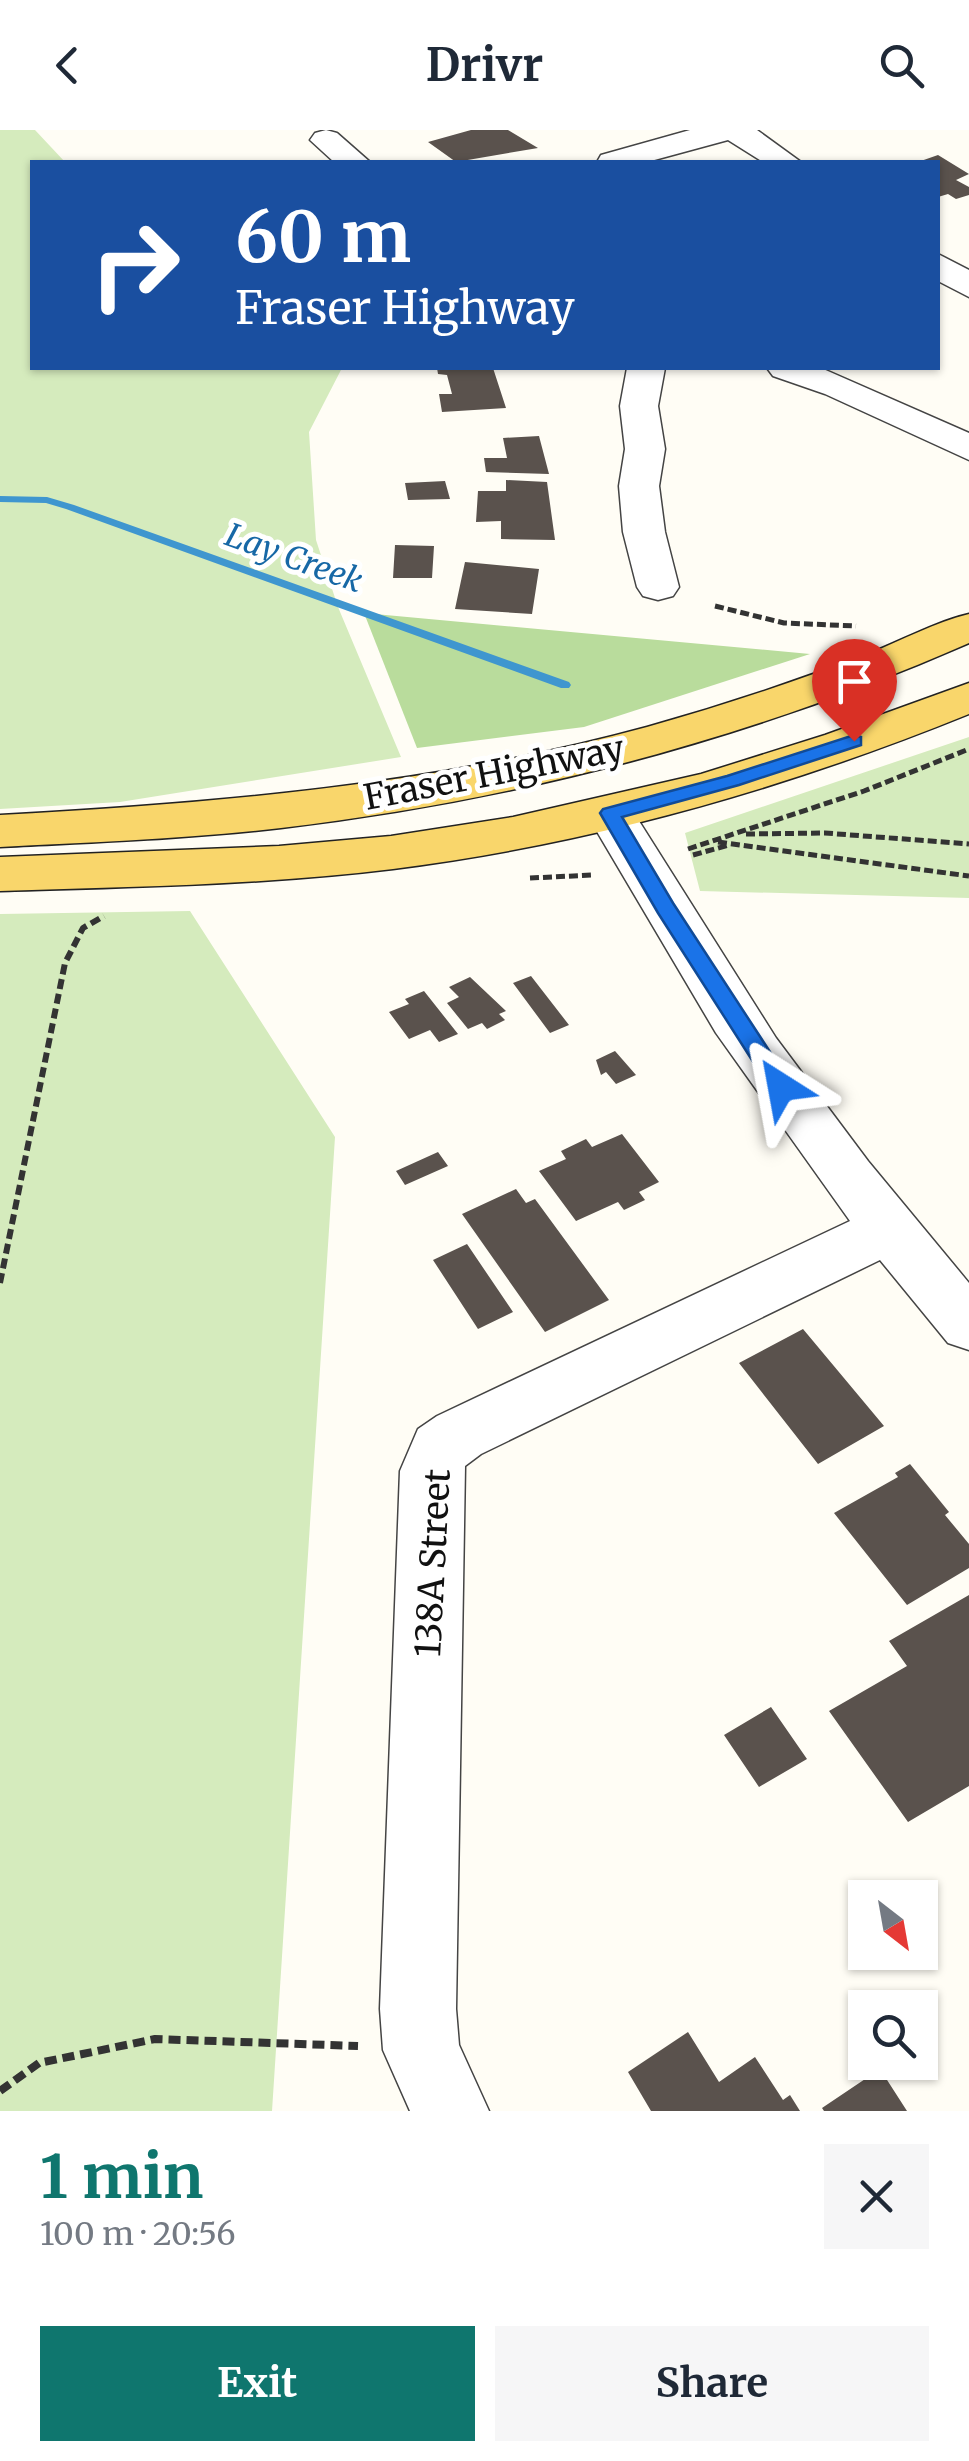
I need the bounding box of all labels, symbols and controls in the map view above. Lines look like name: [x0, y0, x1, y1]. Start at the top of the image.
text: Drivr: [426, 37, 543, 93]
icon: back: [40, 38, 95, 93]
icon: search: [874, 38, 929, 93]
text: 60 m: [235, 193, 411, 281]
icon: right: [70, 200, 200, 330]
text: Fraser Highway: [235, 280, 575, 336]
water label: Lay Creek: [220, 515, 369, 601]
pin: [812, 639, 897, 742]
icon: arrive: [827, 654, 882, 709]
street label: Fraser Highway: [360, 726, 629, 820]
position arrow: [729, 1035, 833, 1139]
street label: 138A Street: [406, 1467, 460, 1658]
north arrow: [848, 1880, 938, 1970]
map controls: [848, 1880, 938, 2080]
button: search: [848, 1990, 938, 2080]
text: 1 min: [40, 2139, 203, 2214]
button: close: [824, 2144, 929, 2249]
text: 100 m · 20:56: [40, 2214, 236, 2254]
button: Exit: [40, 2326, 475, 2441]
button: Share: [495, 2326, 929, 2441]

